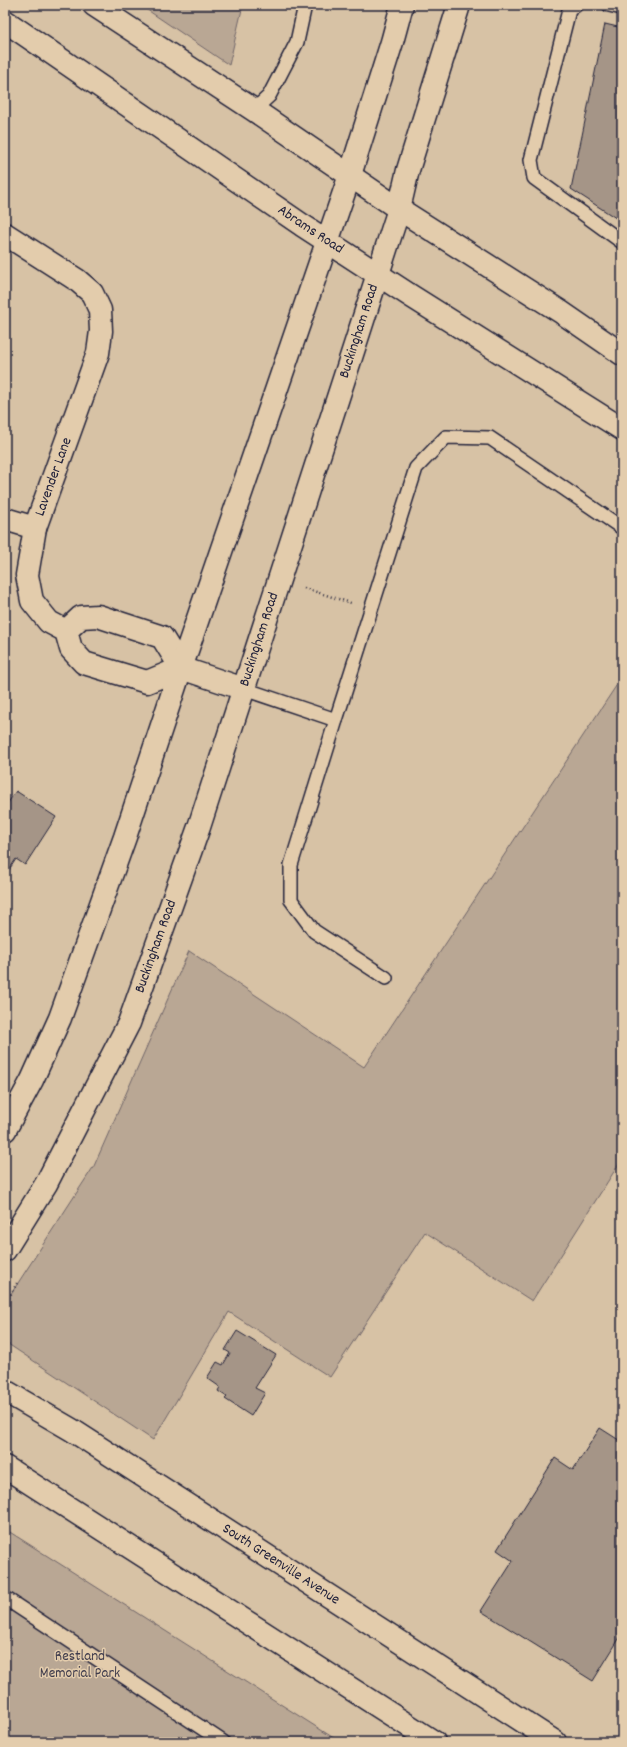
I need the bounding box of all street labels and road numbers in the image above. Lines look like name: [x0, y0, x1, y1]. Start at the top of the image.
street label: Abrams Road: [273, 200, 348, 260]
street label: Buckingham Road: [334, 281, 385, 381]
street label: Lavender Lane: [30, 434, 79, 519]
street label: Buckingham Road: [234, 590, 285, 689]
street label: Buckingham Road: [129, 897, 183, 996]
street label: South Greenville Avenue: [218, 1519, 344, 1611]

